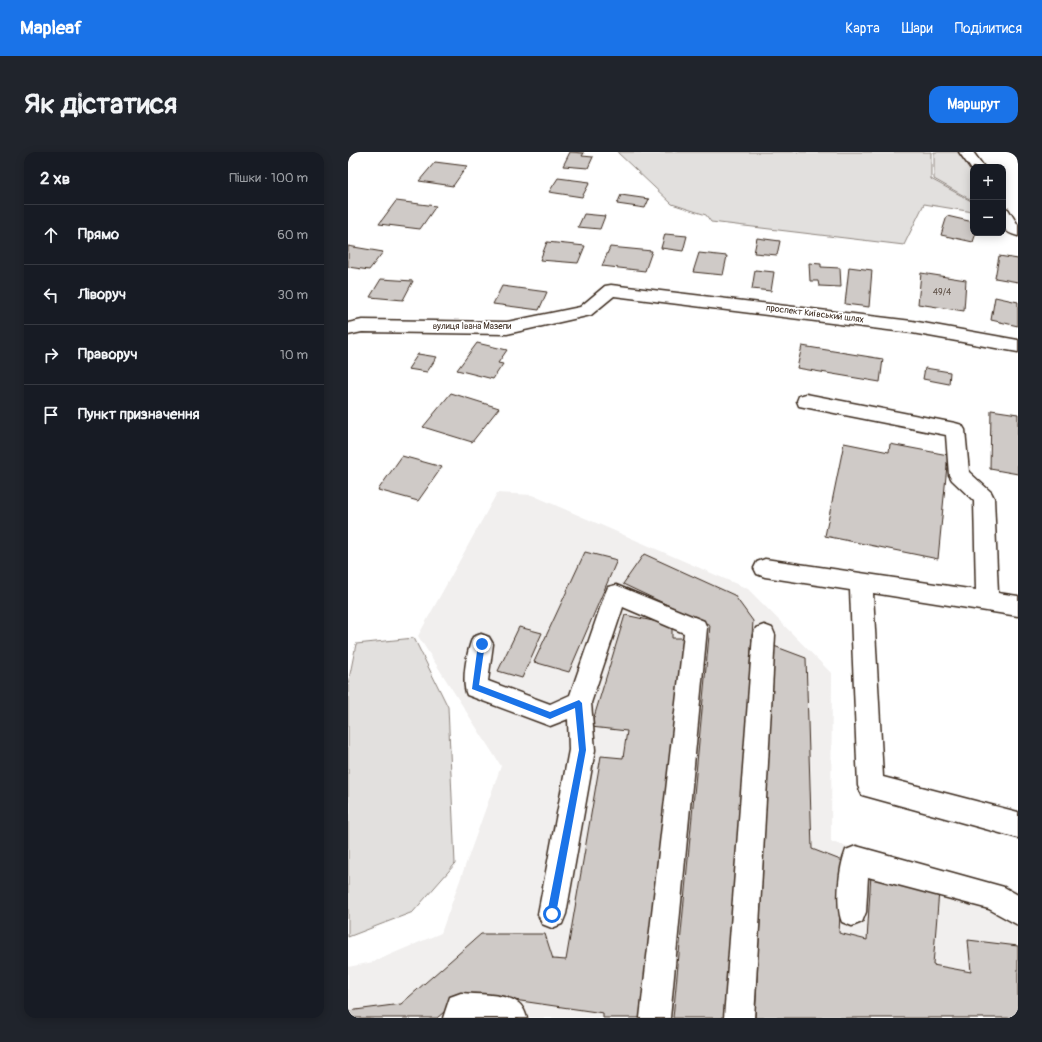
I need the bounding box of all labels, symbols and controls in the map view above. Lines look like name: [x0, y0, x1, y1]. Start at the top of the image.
text: Mapleaf: [20, 16, 82, 40]
text: Карта: [845, 20, 880, 37]
text: Шари: [902, 20, 933, 37]
text: Поділитися: [955, 20, 1022, 37]
button: Маршрут: [929, 86, 1018, 123]
text: Як дістатися: [24, 87, 177, 122]
map controls: [970, 164, 1006, 236]
button: +: [970, 164, 1006, 200]
text: 2 хв: [40, 168, 70, 189]
text: Пішки · 100 m: [229, 170, 308, 186]
button: −: [970, 200, 1006, 236]
icon: ahead: [40, 224, 62, 246]
text: Прямо: [78, 225, 119, 244]
text: 60 m: [277, 227, 308, 243]
icon: left: [40, 284, 62, 306]
text: Ліворуч: [78, 285, 126, 304]
text: 30 m: [278, 287, 308, 303]
house number: 49/4: [933, 287, 952, 298]
street label: проспект Київський шлях: [765, 303, 865, 326]
street label: вулиця Івана Мазепи: [433, 321, 511, 332]
icon: right: [40, 344, 62, 366]
text: Праворуч: [78, 345, 138, 364]
text: 10 m: [280, 347, 308, 363]
icon: arrive: [40, 404, 62, 426]
text: Пункт призначення: [78, 405, 199, 424]
route end: [473, 635, 491, 653]
route start: [543, 905, 561, 923]

